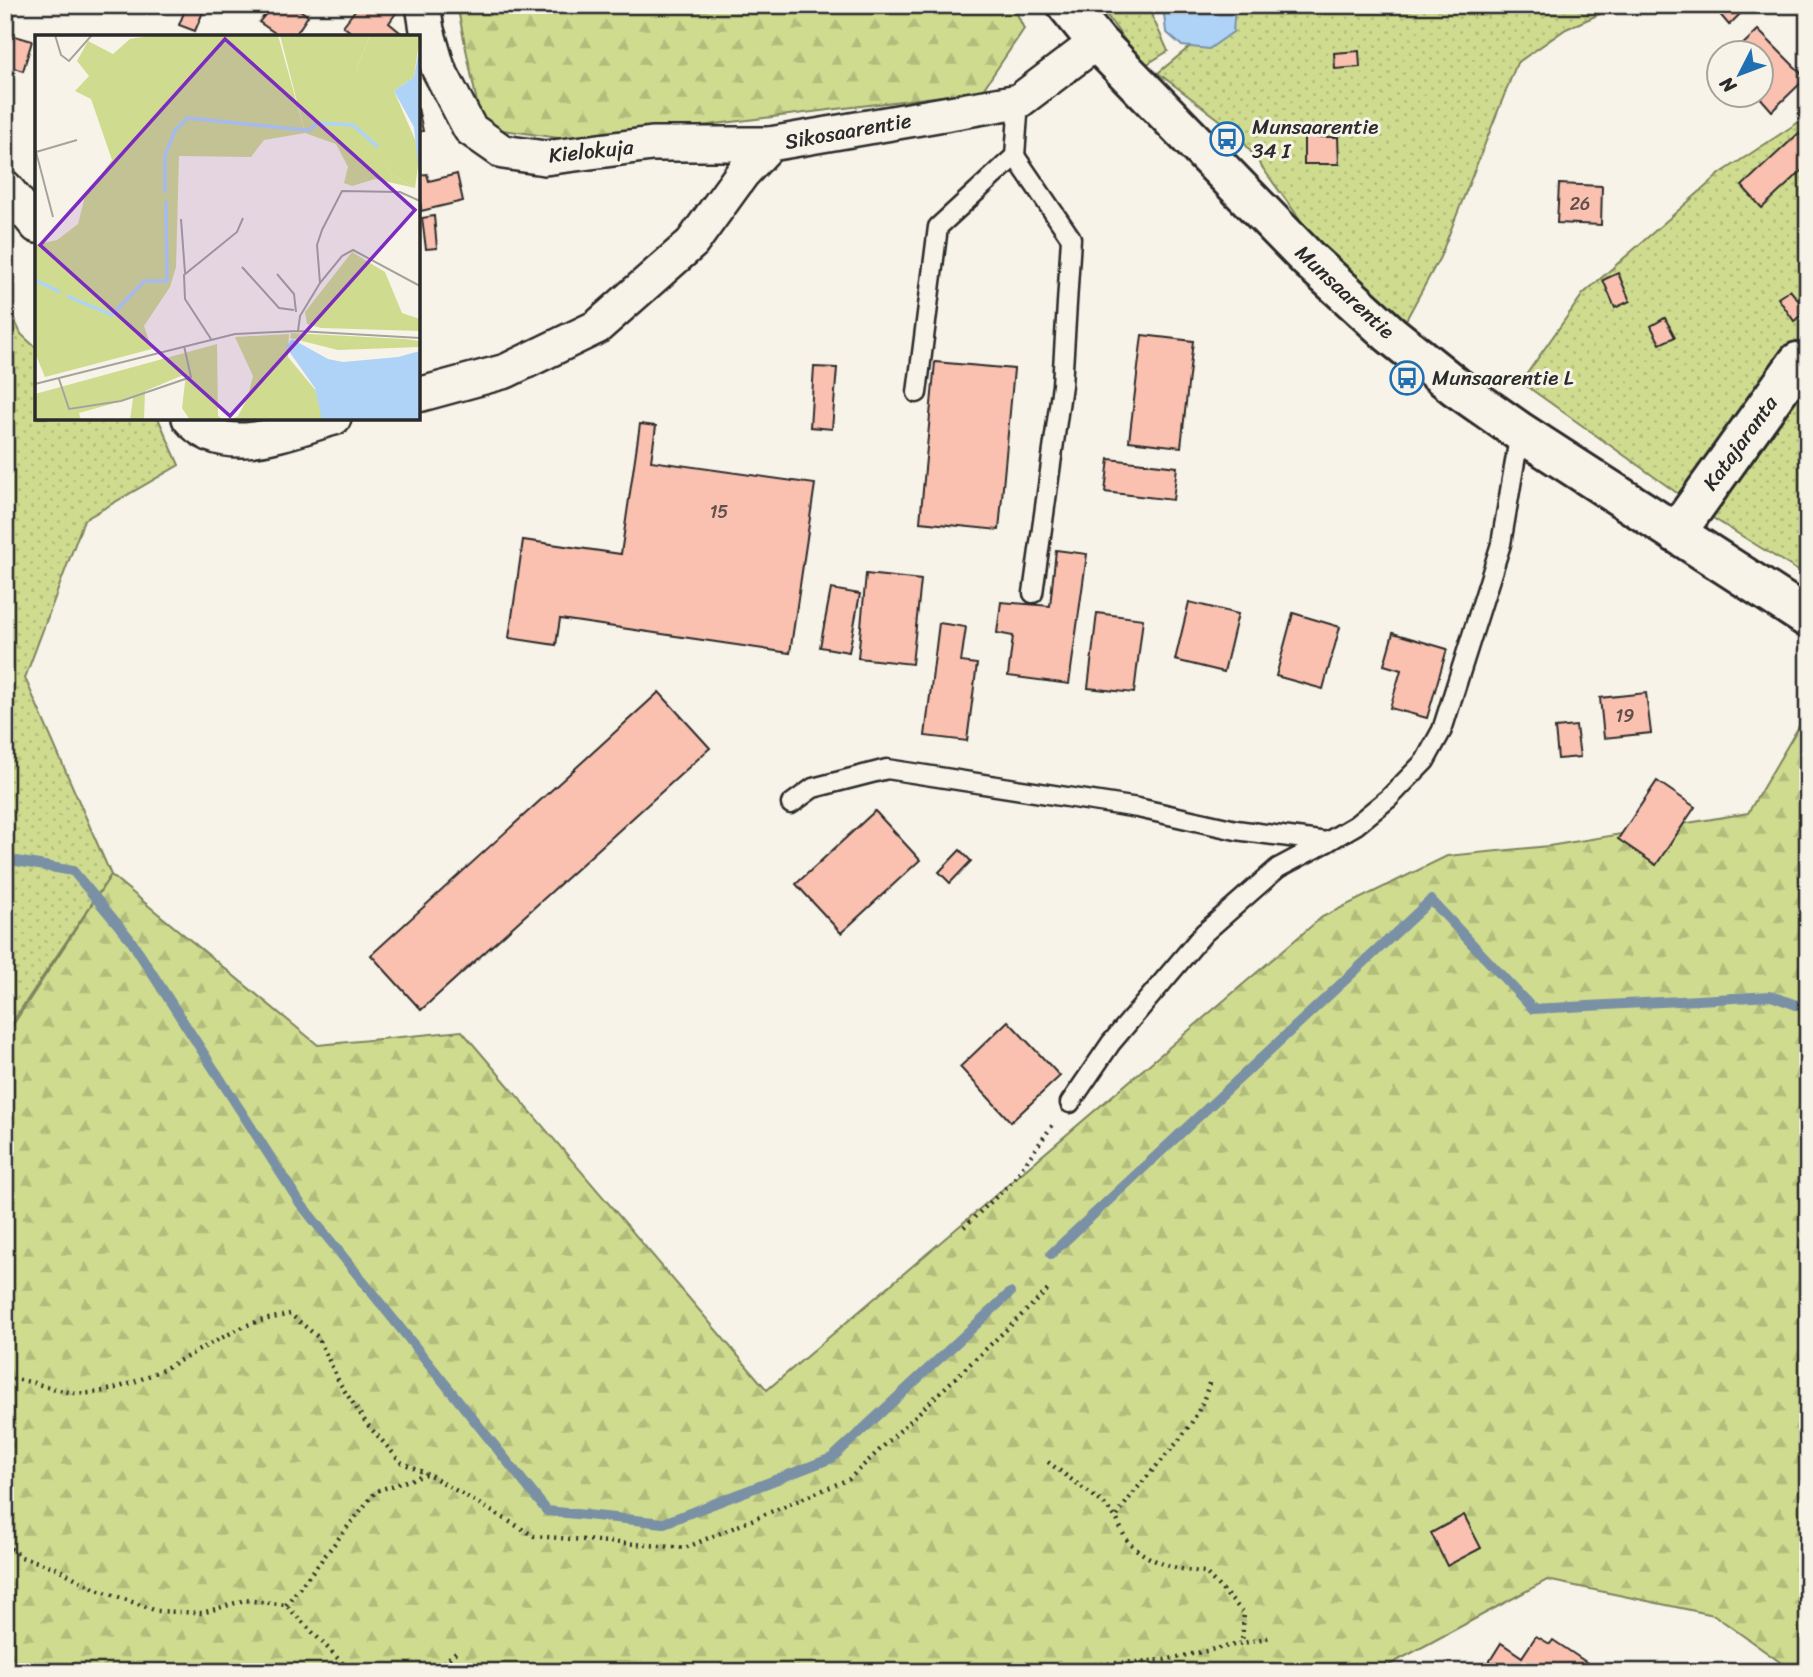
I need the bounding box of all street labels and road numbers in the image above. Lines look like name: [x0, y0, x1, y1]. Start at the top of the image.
street label: Sikosaarentie: [782, 101, 915, 161]
street label: Kielokuja: [547, 128, 636, 174]
street label: Munsaarentie: [1286, 235, 1404, 349]
street label: Katajaranta: [1692, 387, 1788, 499]

